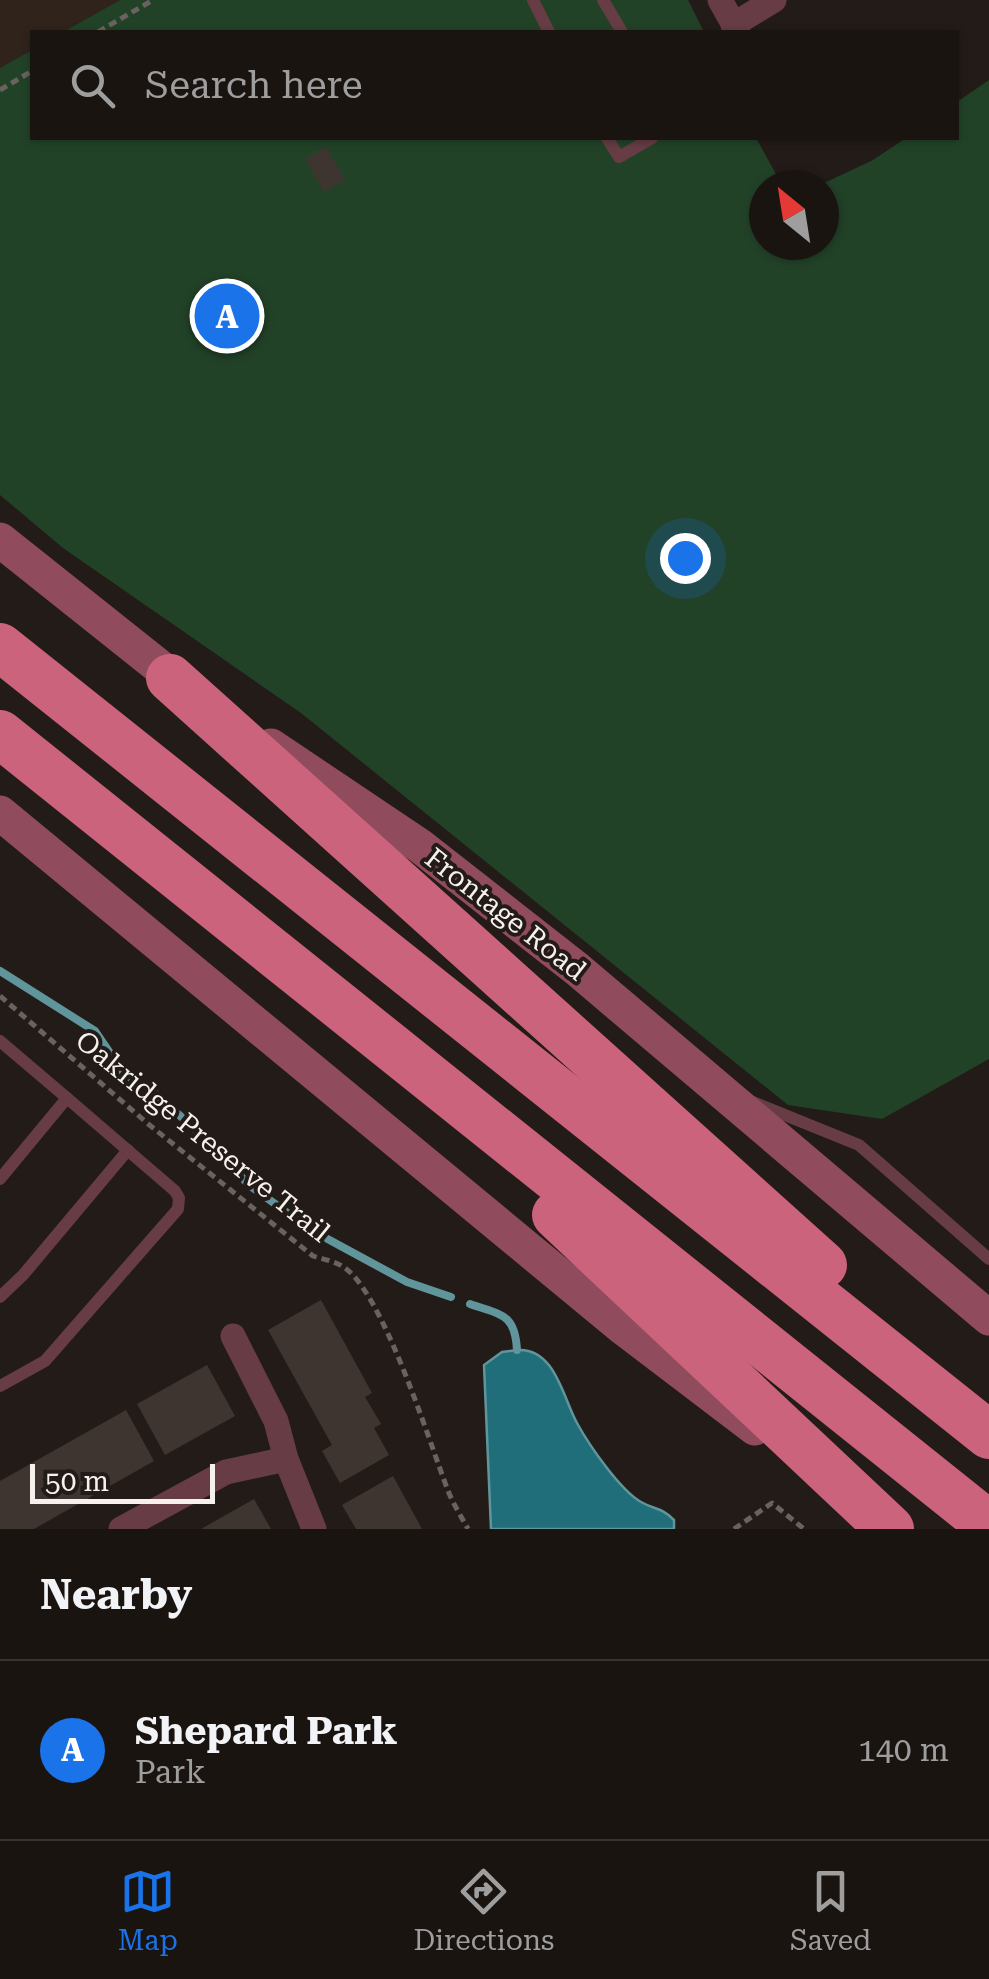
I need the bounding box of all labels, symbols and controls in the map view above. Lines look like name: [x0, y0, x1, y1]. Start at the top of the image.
search box: [30, 30, 959, 140]
icon: search: [65, 58, 120, 113]
text: Search here: [145, 63, 363, 107]
north arrow: [749, 170, 839, 260]
pin: A: [194, 278, 260, 354]
your location: [660, 533, 711, 584]
street label: Frontage Road: [419, 841, 593, 987]
street label: Oakridge Preserve Trail: [69, 1024, 337, 1249]
scale bar: [30, 1459, 215, 1504]
text: 50 m: [45, 1465, 109, 1498]
text: Nearby: [40, 1570, 192, 1619]
text: Shepard Park: [135, 1709, 397, 1753]
text: A: [61, 1731, 84, 1769]
text: 140 m: [858, 1731, 949, 1769]
text: Park: [135, 1753, 206, 1791]
tab: Map: [118, 1864, 178, 1957]
tab: Directions: [413, 1864, 554, 1957]
tab: Saved: [790, 1864, 871, 1957]

